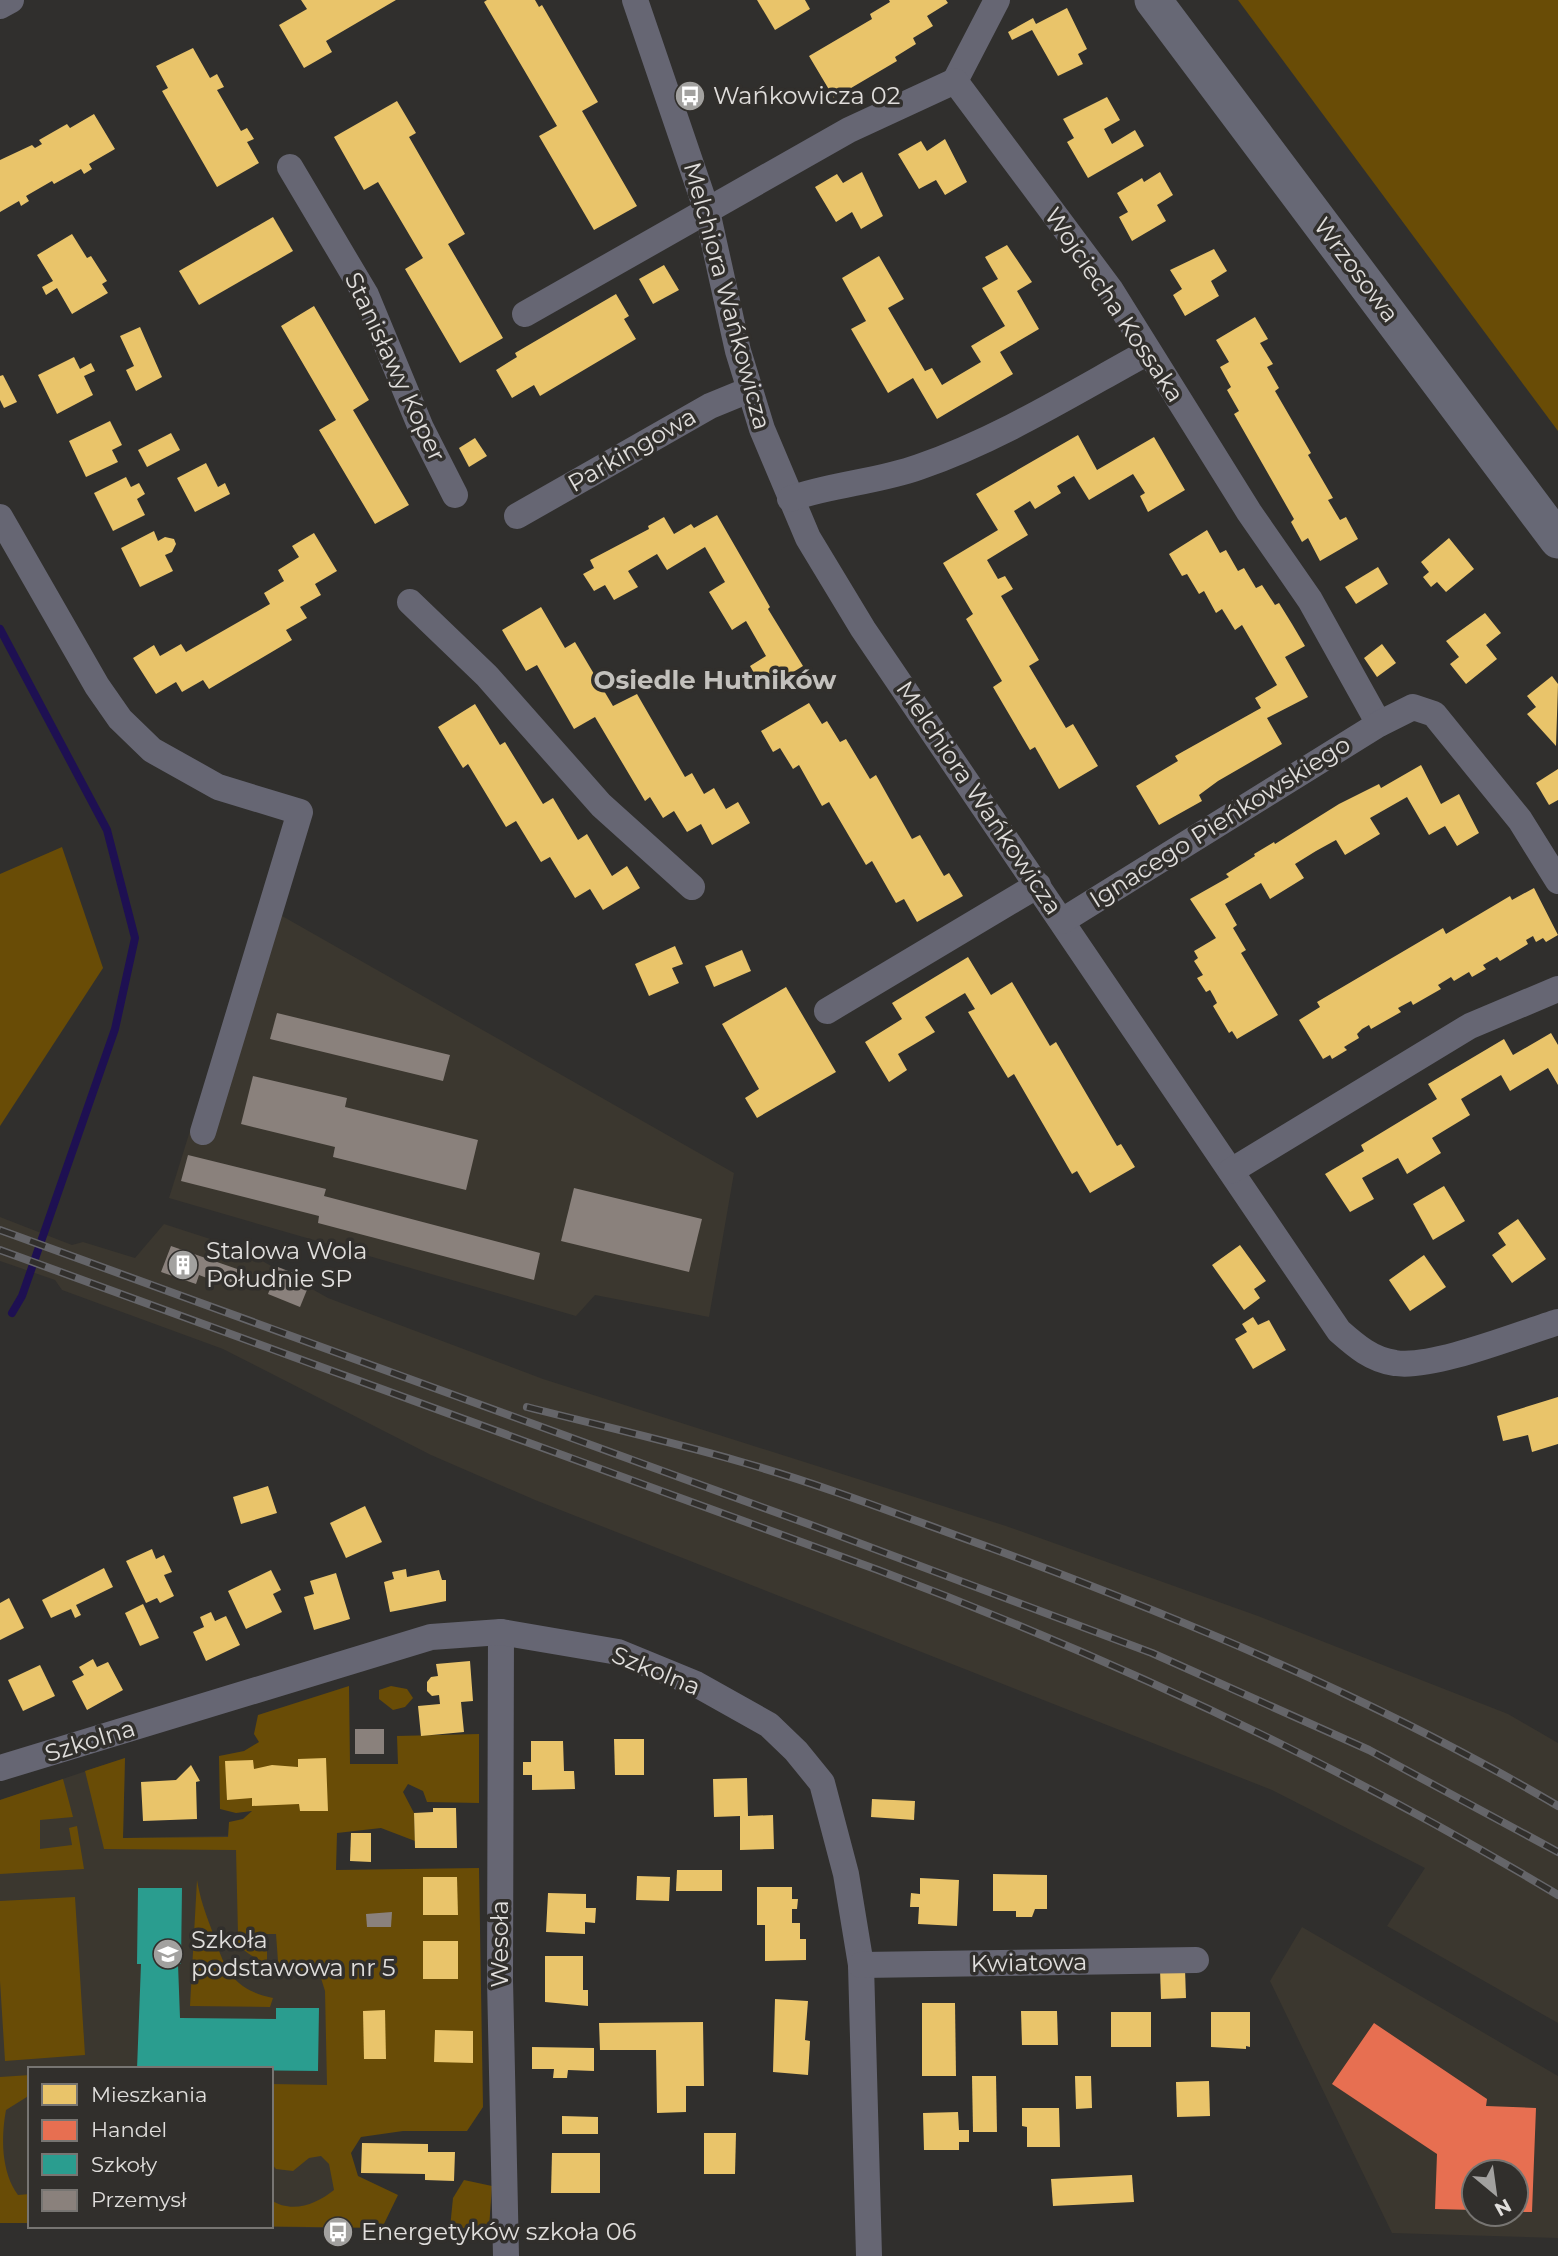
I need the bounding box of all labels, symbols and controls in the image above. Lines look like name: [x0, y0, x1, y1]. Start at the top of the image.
bus stop icon: Wańkowicza 02: [673, 79, 707, 113]
place label: Wańkowicza 02: [713, 81, 900, 110]
street label: Melchiora Wańkowicza: [678, 159, 777, 433]
street label: Wojciecha Kossaka: [1038, 202, 1190, 408]
street label: Wrzosowa: [1308, 212, 1405, 328]
street label: Stanisławy Koper: [339, 268, 452, 466]
street label: Parkingowa: [562, 401, 701, 498]
district label: Osiedle Hutników: [594, 664, 837, 696]
street label: Melchiora Wańkowicza: [890, 675, 1068, 920]
street label: Ignacego Pieńkowskiego: [1084, 729, 1355, 914]
place label: Stalowa Wola Południe SP: [206, 1236, 367, 1293]
building icon: Stalowa Wola Południe SP: [166, 1248, 200, 1282]
street label: Szkolna: [608, 1640, 705, 1701]
street label: Szkolna: [41, 1713, 138, 1768]
street label: Wesoła: [485, 1900, 514, 1988]
place label: Szkoła podstawowa nr 5: [191, 1925, 396, 1982]
school or university icon: Szkoła podstawowa nr 5: [151, 1937, 185, 1971]
street label: Kwiatowa: [970, 1947, 1088, 1978]
legend: [28, 2067, 273, 2228]
text: Mieszkania: [91, 2082, 207, 2107]
text: Handel: [91, 2117, 167, 2142]
text: Szkoły: [91, 2152, 158, 2177]
north arrow: [1460, 2158, 1530, 2228]
text: Przemysł: [91, 2187, 187, 2212]
text: N: [1491, 2194, 1515, 2221]
bus stop icon: Energetyków szkoła 06: [321, 2215, 355, 2249]
place label: Energetyków szkoła 06: [361, 2217, 636, 2246]

